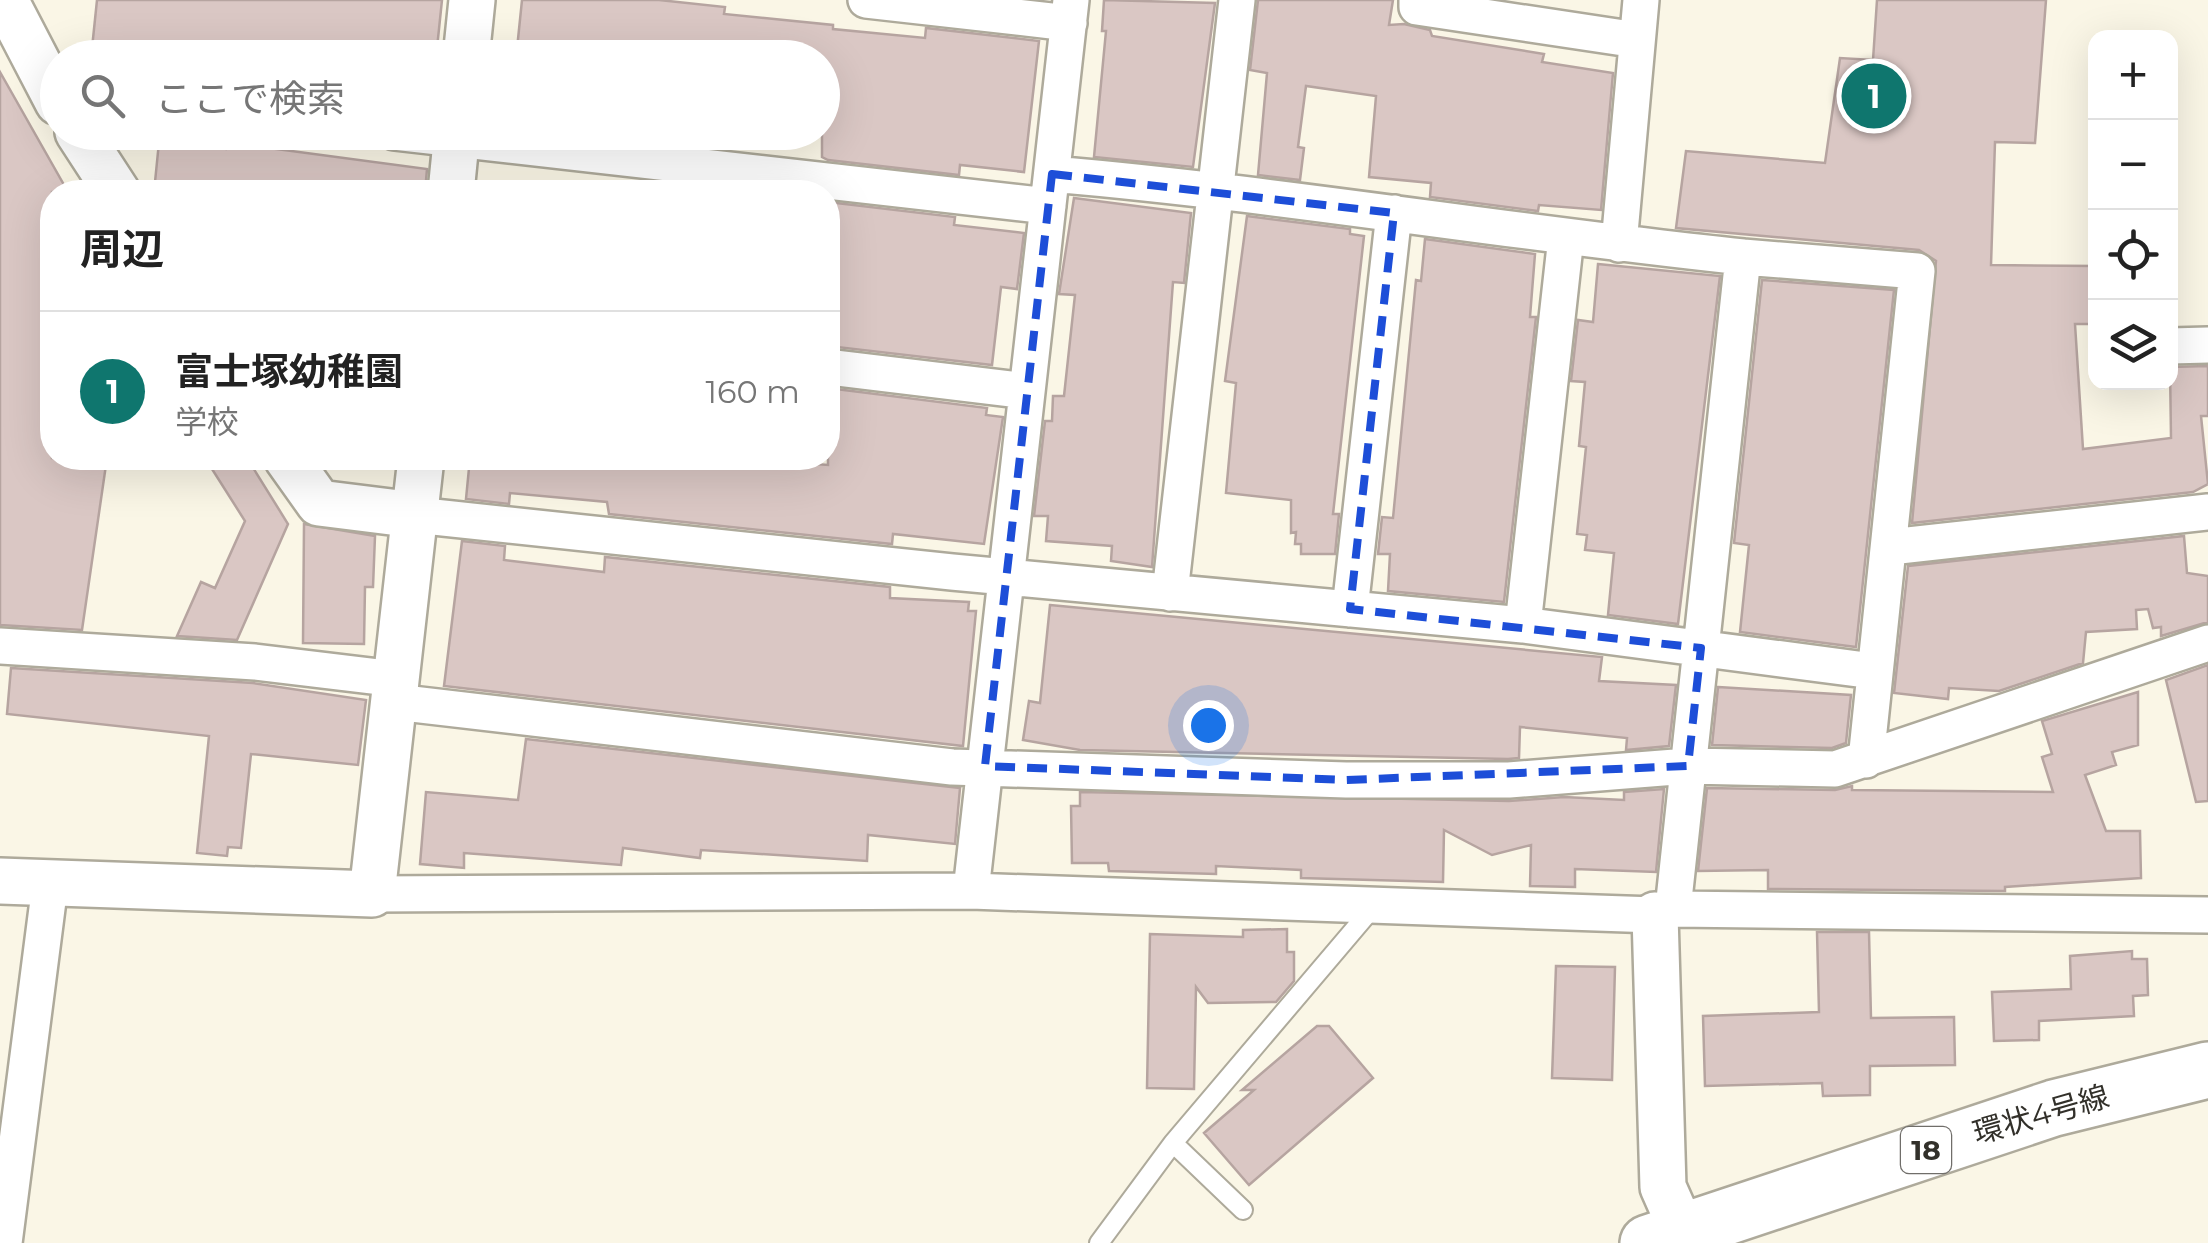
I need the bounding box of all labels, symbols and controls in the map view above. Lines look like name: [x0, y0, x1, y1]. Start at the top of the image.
map controls: [2088, 30, 2178, 390]
button: +: [2088, 30, 2178, 120]
search box: [40, 40, 840, 150]
pin: 1: [1842, 58, 1906, 134]
icon: search: [75, 68, 130, 123]
text: ここで検索: [155, 75, 345, 122]
button: −: [2088, 120, 2178, 210]
button: locate: [2088, 210, 2178, 300]
text: 周辺: [80, 223, 164, 275]
button: layers: [2088, 300, 2178, 390]
text: 富士塚幼稚園: [175, 348, 403, 395]
text: 1: [106, 372, 119, 411]
text: 160 m: [705, 372, 800, 411]
text: 学校: [175, 402, 239, 441]
your location: [1183, 700, 1234, 751]
street label: 環状4号線: [1969, 1077, 2113, 1152]
road number: 18: [1901, 1127, 1951, 1173]

